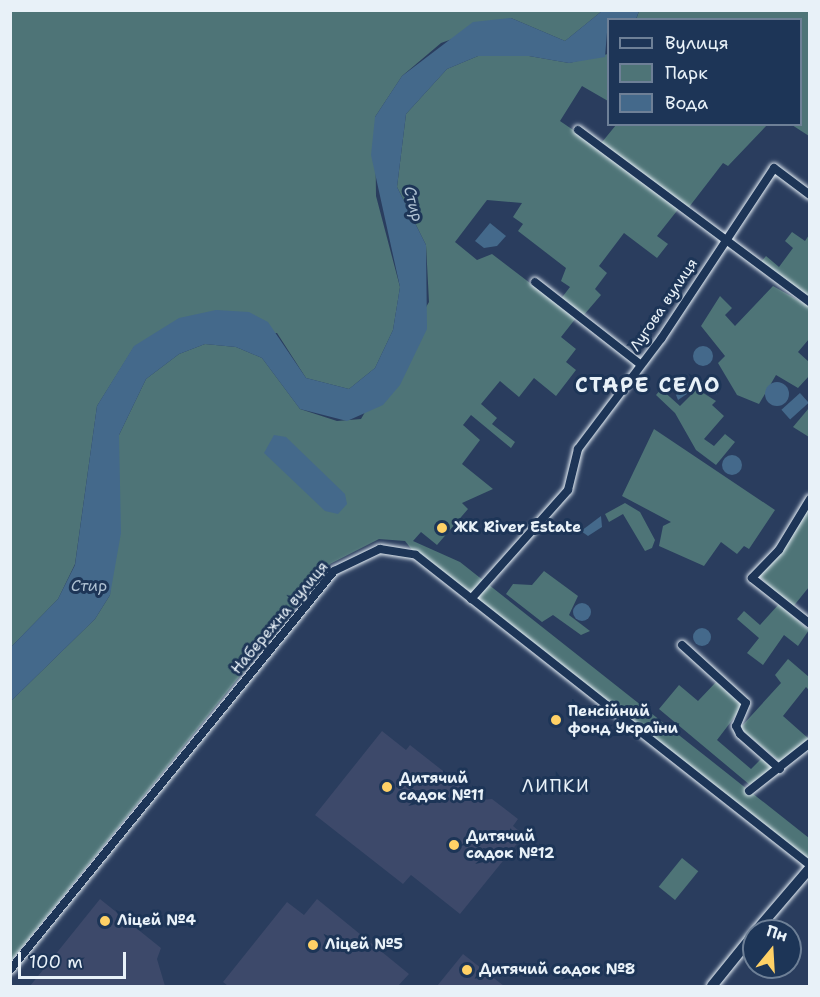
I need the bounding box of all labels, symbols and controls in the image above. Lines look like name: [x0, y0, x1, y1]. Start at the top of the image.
legend: [607, 18, 802, 126]
text: Вулиця: [665, 31, 729, 55]
text: Парк: [665, 61, 708, 85]
text: Вода: [665, 91, 708, 115]
water label: Стир: [399, 184, 427, 224]
street label: Лугова вулиця: [626, 255, 702, 355]
district label: СТАРЕ СЕЛО: [575, 372, 721, 398]
place label: ЖК River Estate: [454, 519, 581, 537]
marker: ЖК River Estate: [435, 521, 449, 535]
street label: Набережна вулиця: [228, 558, 332, 678]
water label: Стир: [71, 576, 107, 596]
place label: Пенсійний фонд України: [568, 702, 678, 737]
marker: Пенсійний фонд України: [549, 713, 563, 727]
place label: Дитячий садок №11: [399, 769, 484, 804]
district label: ЛИПКИ: [522, 775, 590, 797]
marker: Дитячий садок №11: [380, 780, 394, 794]
place label: Дитячий садок №12: [466, 827, 555, 862]
marker: Дитячий садок №12: [447, 838, 461, 852]
place label: Ліцей №4: [117, 912, 196, 930]
marker: Ліцей №4: [98, 914, 112, 928]
north arrow: [742, 919, 802, 979]
text: Пн: [764, 920, 790, 947]
place label: Ліцей №5: [325, 936, 403, 954]
marker: Ліцей №5: [306, 938, 320, 952]
scale bar: [21, 940, 129, 978]
text: 100 m: [29, 950, 83, 974]
place label: Дитячий садок №8: [479, 961, 635, 979]
marker: Дитячий садок №8: [460, 963, 474, 977]

